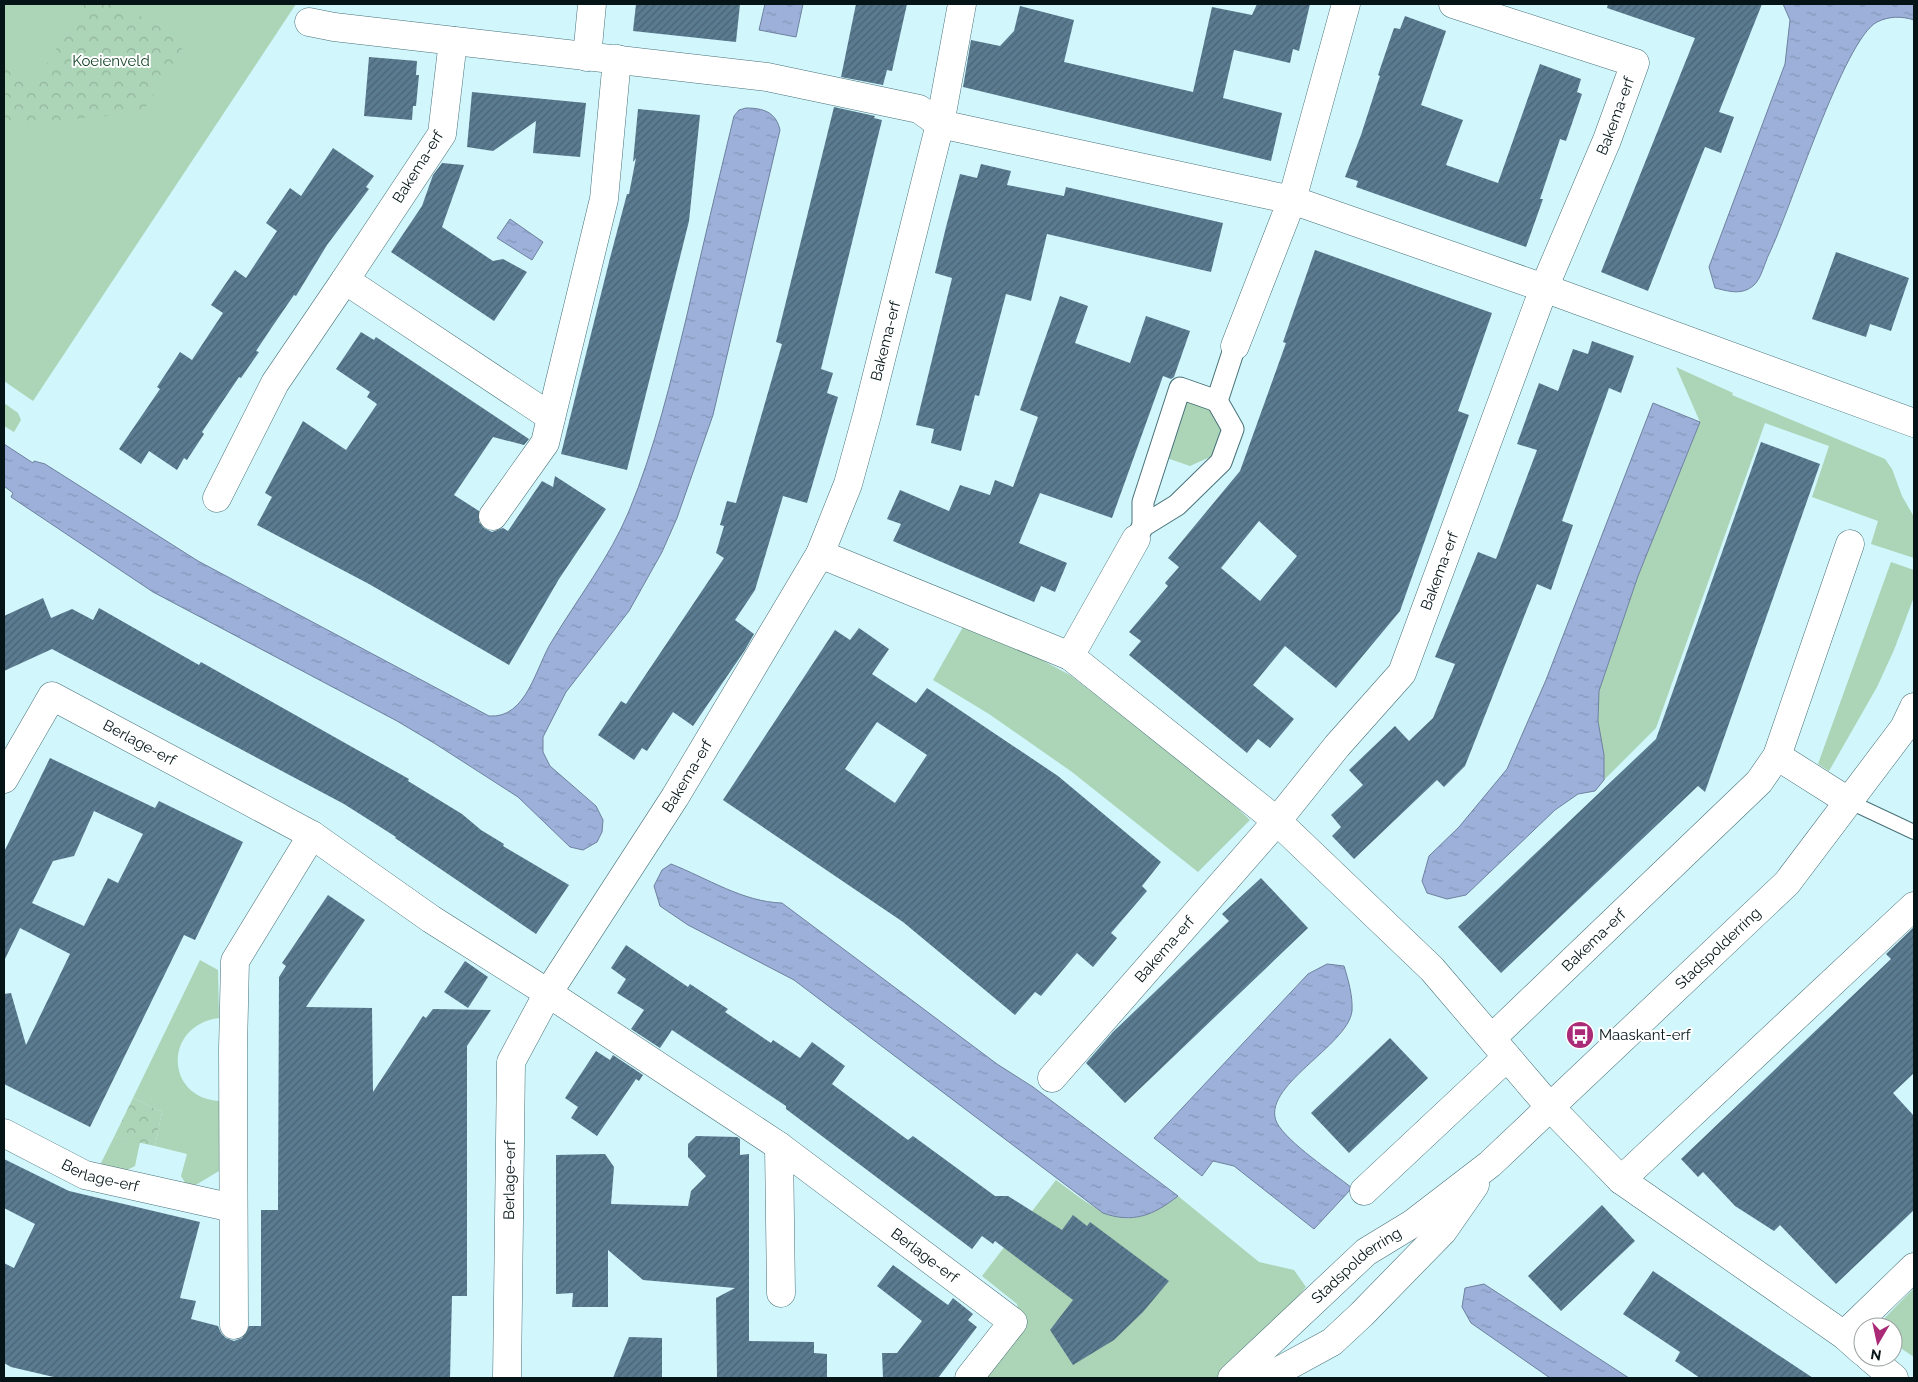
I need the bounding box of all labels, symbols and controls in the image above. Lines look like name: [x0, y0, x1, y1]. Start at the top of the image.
park label: Koeienveld: [72, 52, 150, 70]
street label: Bakema-erf: [1593, 74, 1639, 158]
street label: Bakema-erf: [389, 127, 448, 206]
street label: Bakema-erf: [867, 298, 904, 383]
street label: Bakema-erf: [1417, 529, 1463, 613]
street label: Berlage-erf: [100, 716, 180, 770]
street label: Bakema-erf: [658, 736, 717, 816]
street label: Stadspolderring: [1671, 904, 1764, 993]
street label: Bakema-erf: [1558, 905, 1630, 975]
street label: Bakema-erf: [1131, 912, 1199, 986]
bus stop icon: Maaskant-erf: [1565, 1020, 1595, 1050]
place label: Maaskant-erf: [1599, 1026, 1692, 1044]
street label: Berlage-erf: [500, 1139, 519, 1220]
street label: Berlage-erf: [59, 1155, 141, 1196]
street label: Berlage-erf: [887, 1224, 963, 1287]
street label: Stadspolderring: [1308, 1224, 1405, 1308]
north arrow: [1853, 1317, 1903, 1367]
text: N: [1869, 1346, 1882, 1364]

